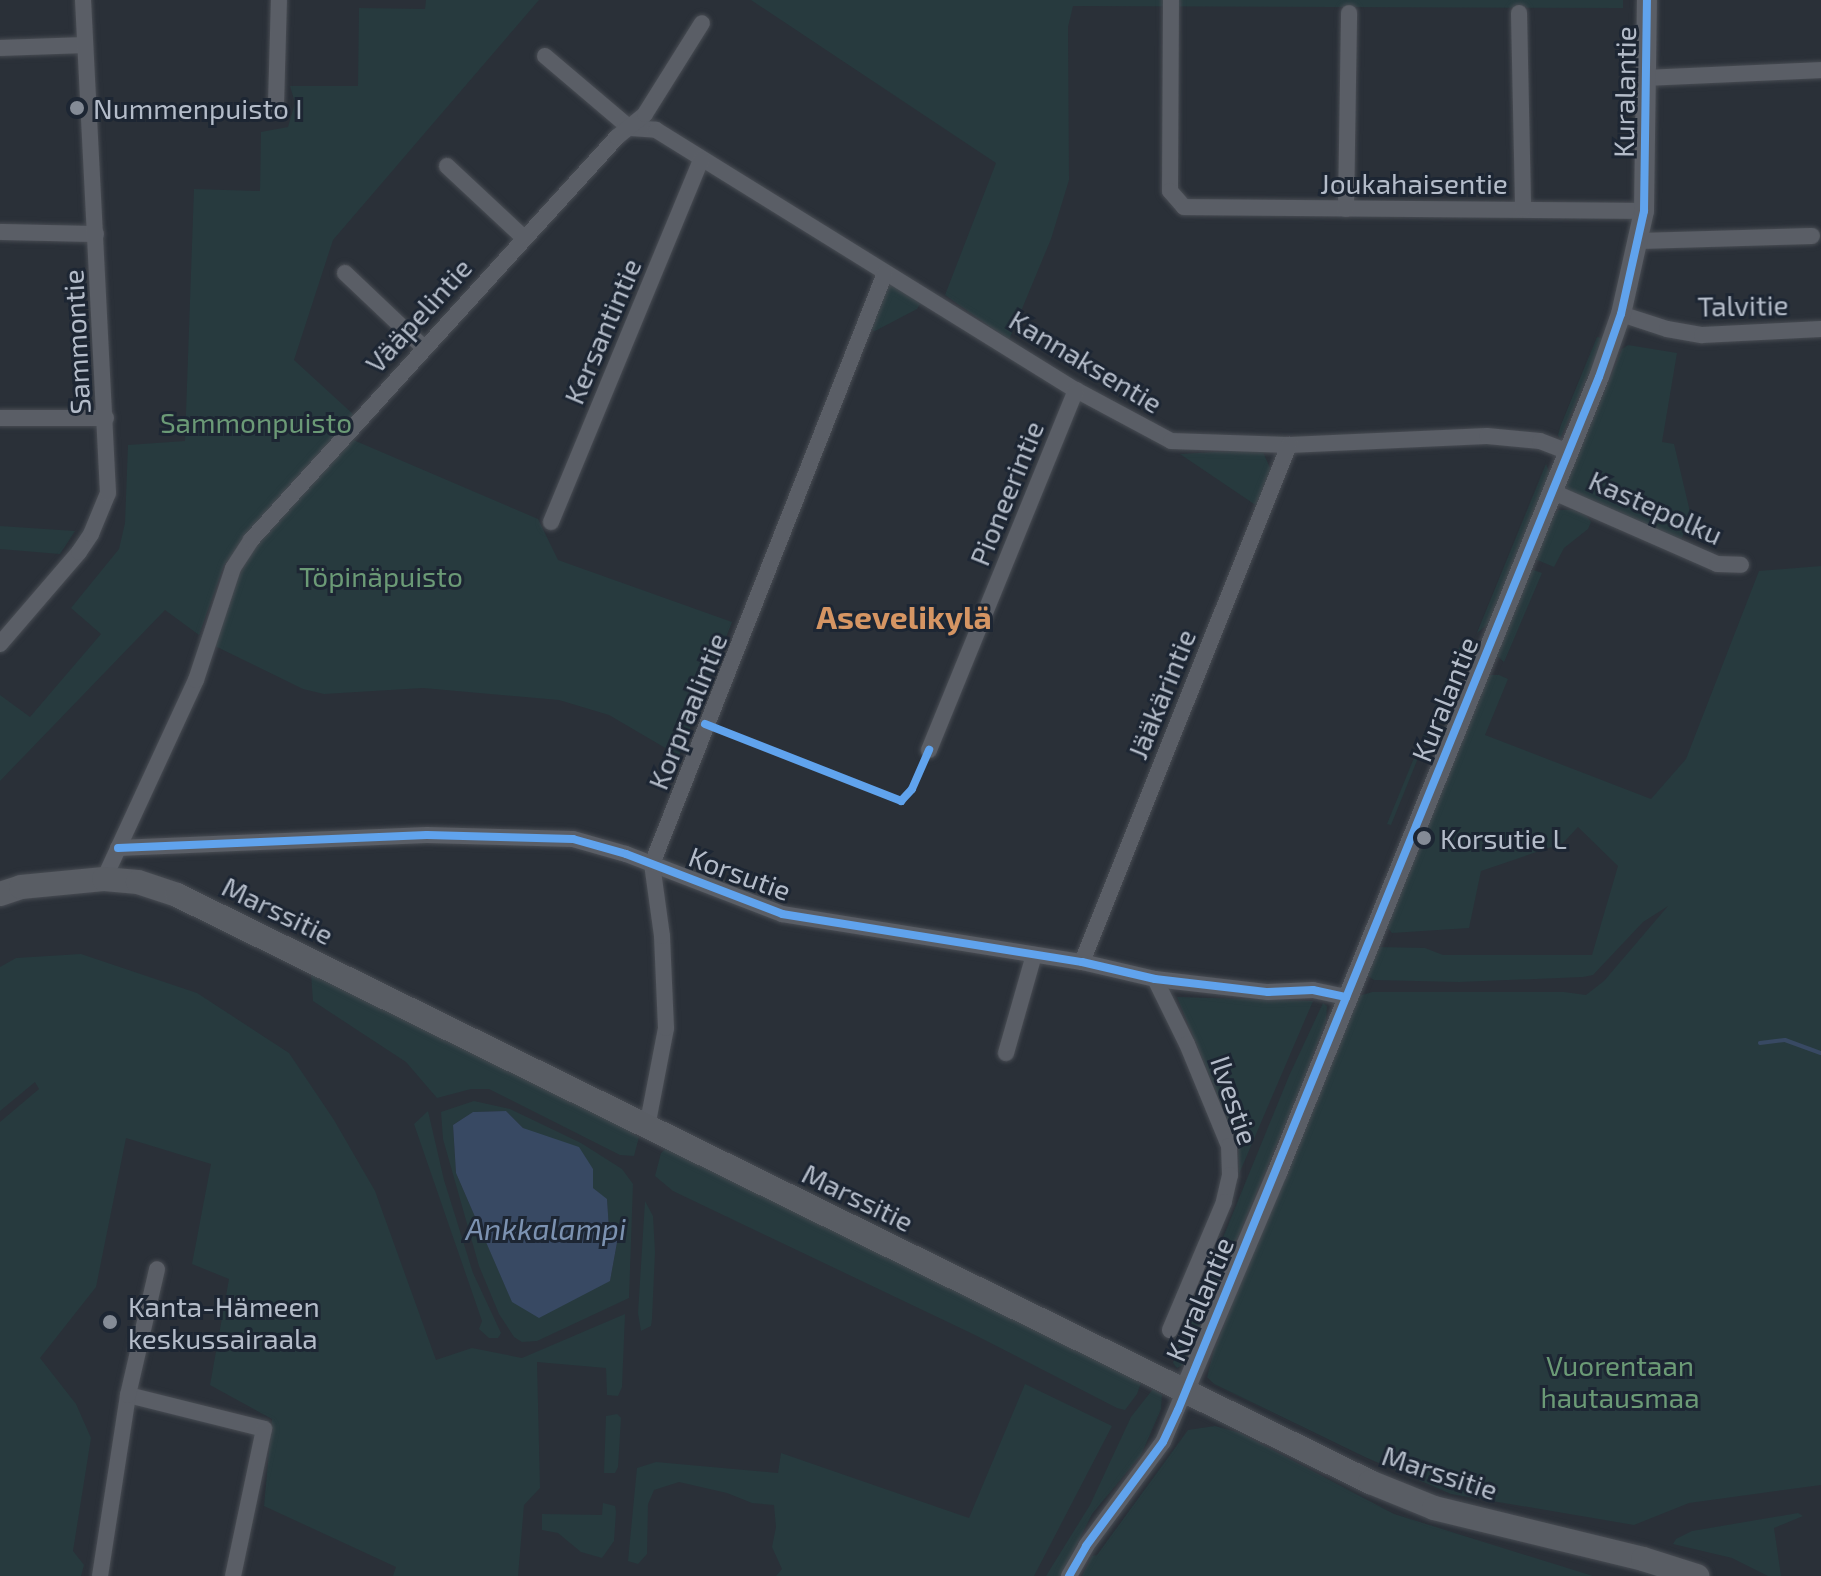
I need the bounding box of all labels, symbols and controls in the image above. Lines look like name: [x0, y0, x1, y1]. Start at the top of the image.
street label: Kuralantie: [1606, 26, 1642, 158]
place label: Nummenpuisto I: [93, 91, 303, 125]
marker: Nummenpuisto I: [68, 99, 86, 117]
street label: Joukahaisentie: [1320, 166, 1508, 200]
street label: Vääpelintie: [358, 251, 478, 379]
street label: Kersantintie: [556, 253, 648, 409]
street label: Sammontie: [55, 269, 97, 415]
street label: Talvitie: [1697, 287, 1789, 323]
street label: Kannaksentie: [1004, 302, 1168, 420]
park label: Sammonpuisto: [160, 405, 352, 439]
street label: Pioneerintie: [962, 416, 1050, 570]
street label: Kastepolku: [1584, 463, 1728, 551]
park label: Töpinäpuisto: [299, 559, 463, 593]
district label: Asevelikylä: [816, 597, 992, 635]
street label: Jääkärintie: [1120, 624, 1202, 764]
street label: Korpraalintie: [640, 628, 734, 794]
street label: Kuralantie: [1404, 632, 1484, 766]
place label: Korsutie L: [1440, 821, 1567, 855]
marker: Korsutie L: [1415, 829, 1433, 847]
street label: Korsutie: [684, 839, 796, 907]
street label: Marssitie: [217, 869, 339, 951]
street label: Ilvestie: [1204, 1051, 1266, 1149]
street label: Marssitie: [797, 1156, 919, 1238]
water label: Ankkalampi: [466, 1210, 626, 1246]
street label: Kuralantie: [1158, 1232, 1240, 1366]
place label: Kanta-Hämeen keskussairaala: [128, 1289, 320, 1355]
marker: Kanta-Hämeen keskussairaala: [99, 1311, 121, 1333]
park label: Vuorentaan hautausmaa: [1540, 1348, 1700, 1414]
street label: Marssitie: [1378, 1438, 1502, 1506]

